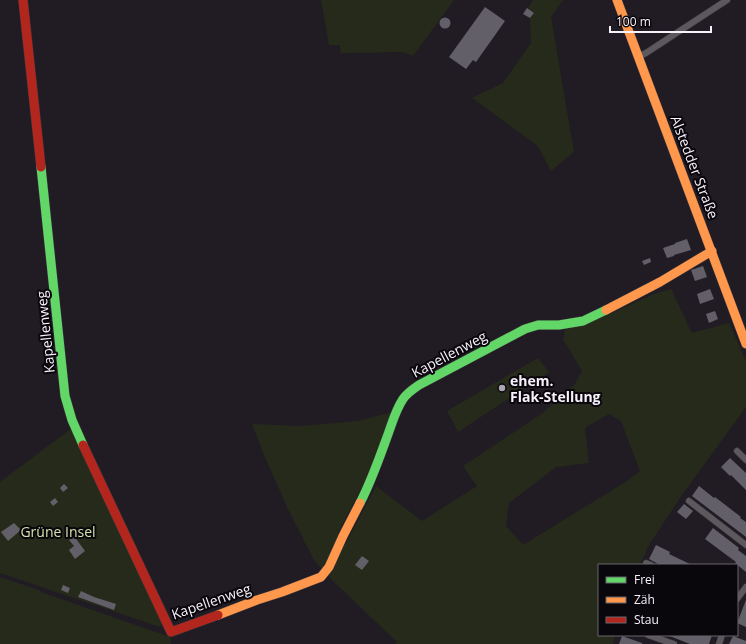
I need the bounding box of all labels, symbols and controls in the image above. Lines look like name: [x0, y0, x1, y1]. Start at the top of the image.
scale bar: [610, 8, 711, 34]
text: 100 m: [616, 13, 651, 30]
street label: Alstedder Straße: [667, 113, 723, 221]
street label: Kapellenweg: [31, 290, 59, 374]
street label: Kapellenweg: [408, 326, 490, 382]
place label: ehem. Flak-Stellung: [510, 371, 601, 406]
marker: ehem. Flak-Stellung: [497, 383, 507, 393]
park label: Grüne Insel: [20, 522, 96, 541]
legend: [598, 564, 738, 636]
text: Frei: [634, 571, 655, 588]
street label: Kapellenweg: [169, 578, 254, 623]
text: Zäh: [634, 591, 655, 608]
text: Stau: [634, 611, 659, 628]

